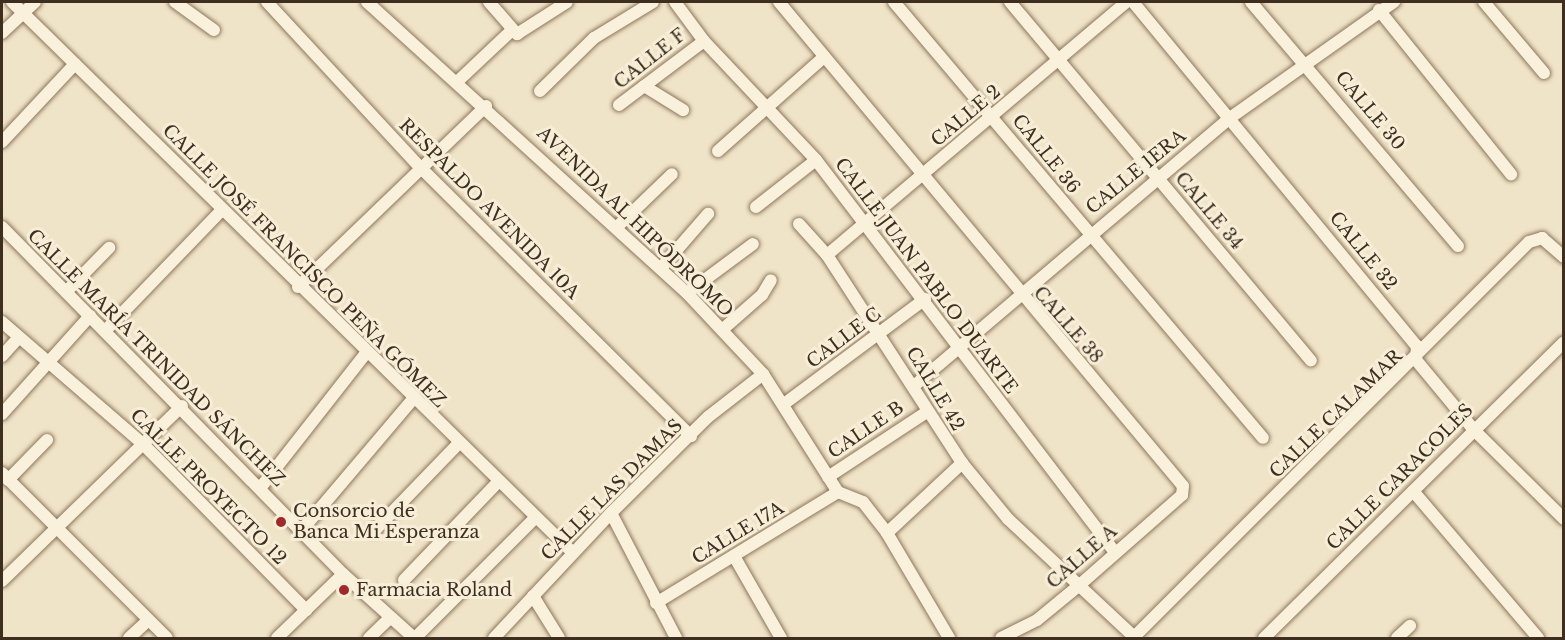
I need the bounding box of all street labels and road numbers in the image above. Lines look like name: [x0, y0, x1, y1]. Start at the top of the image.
street label: CALLE F: [610, 24, 690, 94]
street label: CALLE 30: [1331, 67, 1409, 155]
street label: CALLE 2: [927, 81, 1005, 151]
street label: CALLE 36: [1008, 110, 1084, 198]
street label: RESPALDO AVENIDA 10A: [394, 114, 584, 304]
street label: CALLE JOSÉ FRANCISCO PEÑA GÓMEZ: [158, 120, 450, 412]
street label: AVENIDA AL HIPÓDROMO: [532, 122, 738, 322]
street label: CALLE 1ERA: [1082, 125, 1190, 219]
street label: CALLE JUAN PABLO DUARTE: [830, 154, 1022, 398]
street label: CALLE 34: [1170, 168, 1248, 254]
street label: CALLE 32: [1325, 207, 1401, 295]
street label: CALLE MARÍA TRINIDAD SÁNCHEZ: [22, 224, 290, 492]
street label: CALLE 38: [1029, 282, 1107, 368]
street label: CALLE C: [803, 303, 885, 373]
street label: CALLE 42: [901, 343, 969, 435]
street label: CALLE CALAMAR: [1265, 345, 1407, 483]
street label: CALLE B: [824, 397, 908, 463]
street label: CALLE CARACOLES: [1322, 399, 1478, 555]
street label: CALLE PROYECTO 12: [126, 405, 290, 569]
street label: CALLE LAS DAMAS: [537, 415, 687, 565]
street label: CALLE 17A: [688, 497, 788, 569]
street label: CALLE A: [1042, 520, 1122, 594]

